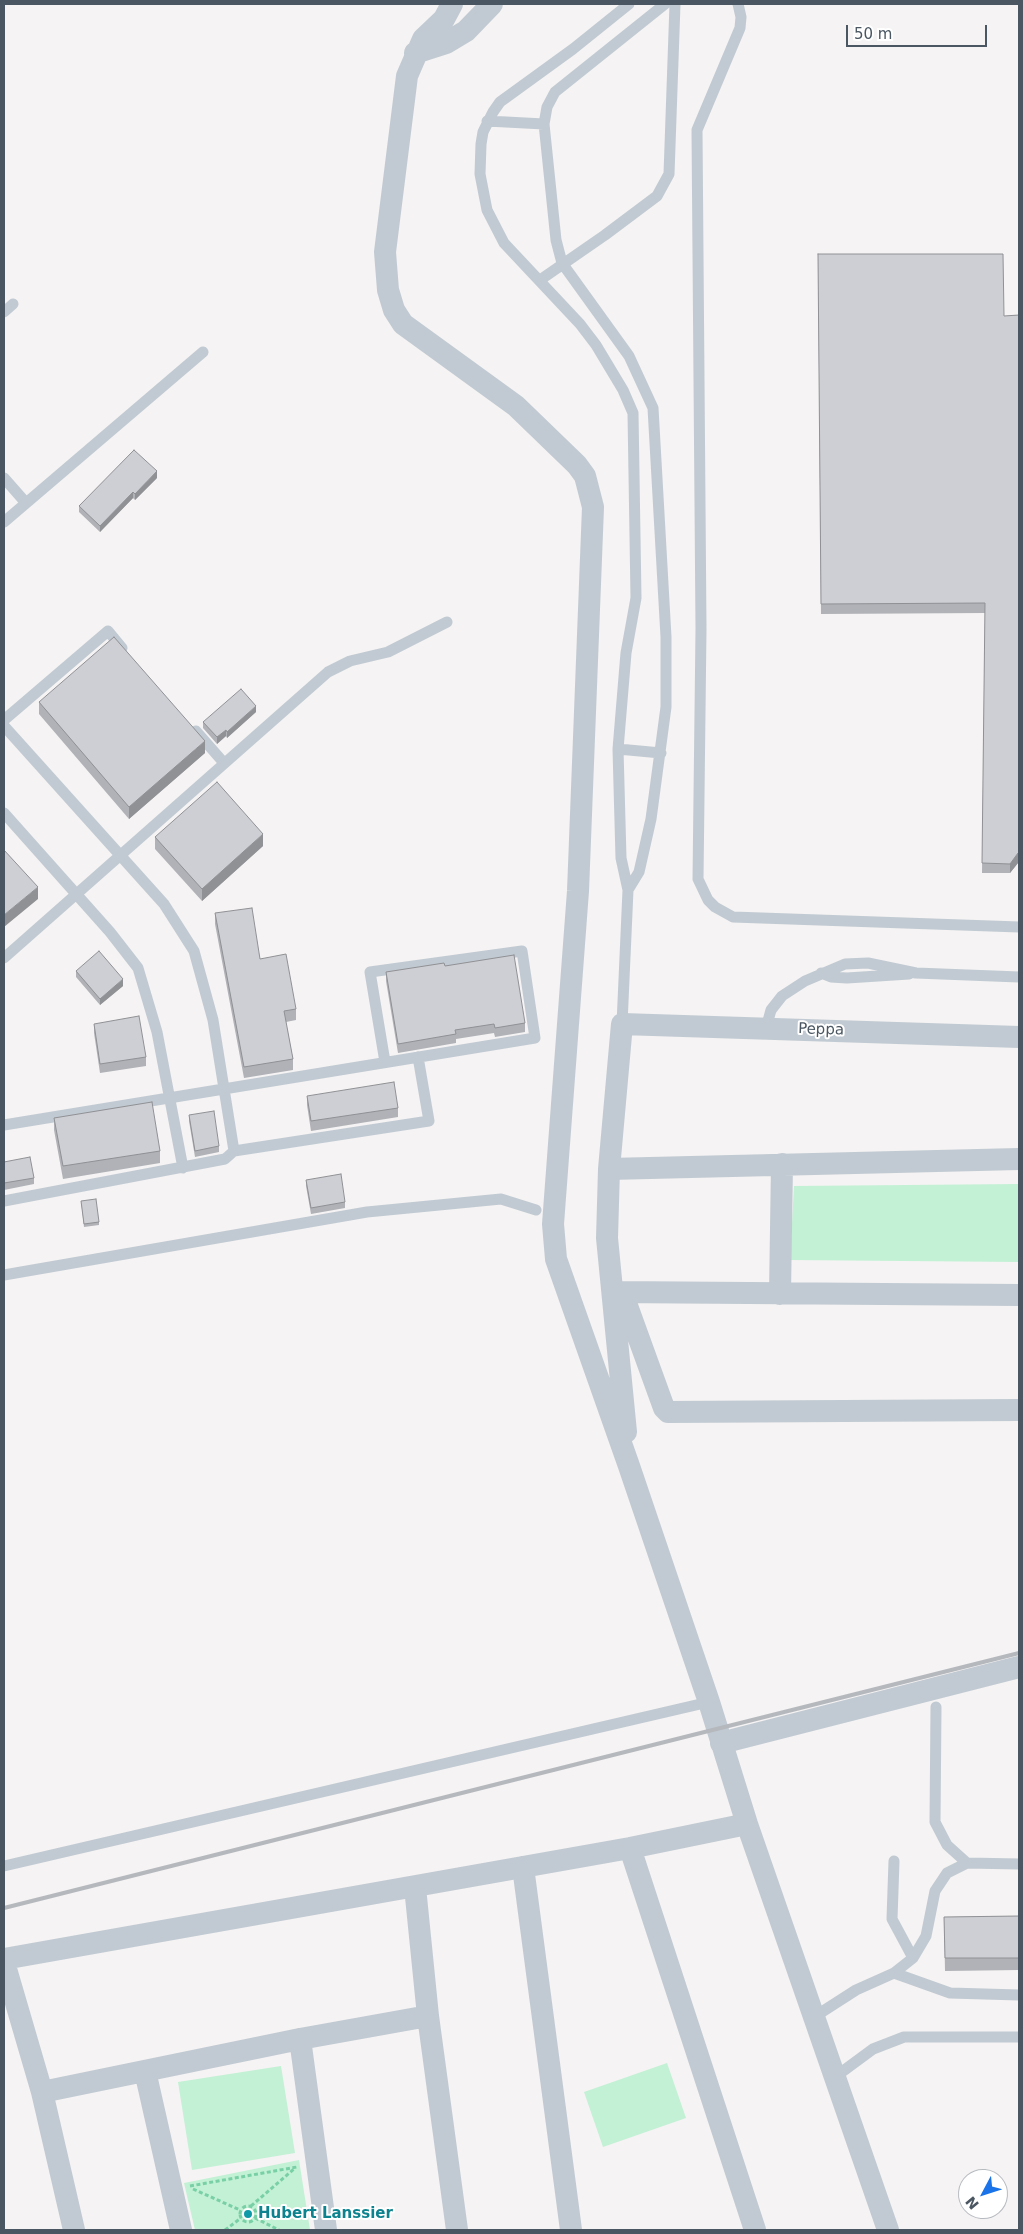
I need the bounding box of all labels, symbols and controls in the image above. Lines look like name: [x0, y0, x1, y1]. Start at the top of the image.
scale bar: [848, 15, 989, 47]
text: 50 m: [854, 25, 892, 43]
street label: Peppa: [798, 1020, 844, 1040]
north arrow: [958, 2169, 1008, 2219]
text: N: [962, 2193, 982, 2213]
place label: Hubert Lanssier: [258, 2205, 393, 2223]
marker: Hubert Lanssier: [242, 2208, 254, 2220]

